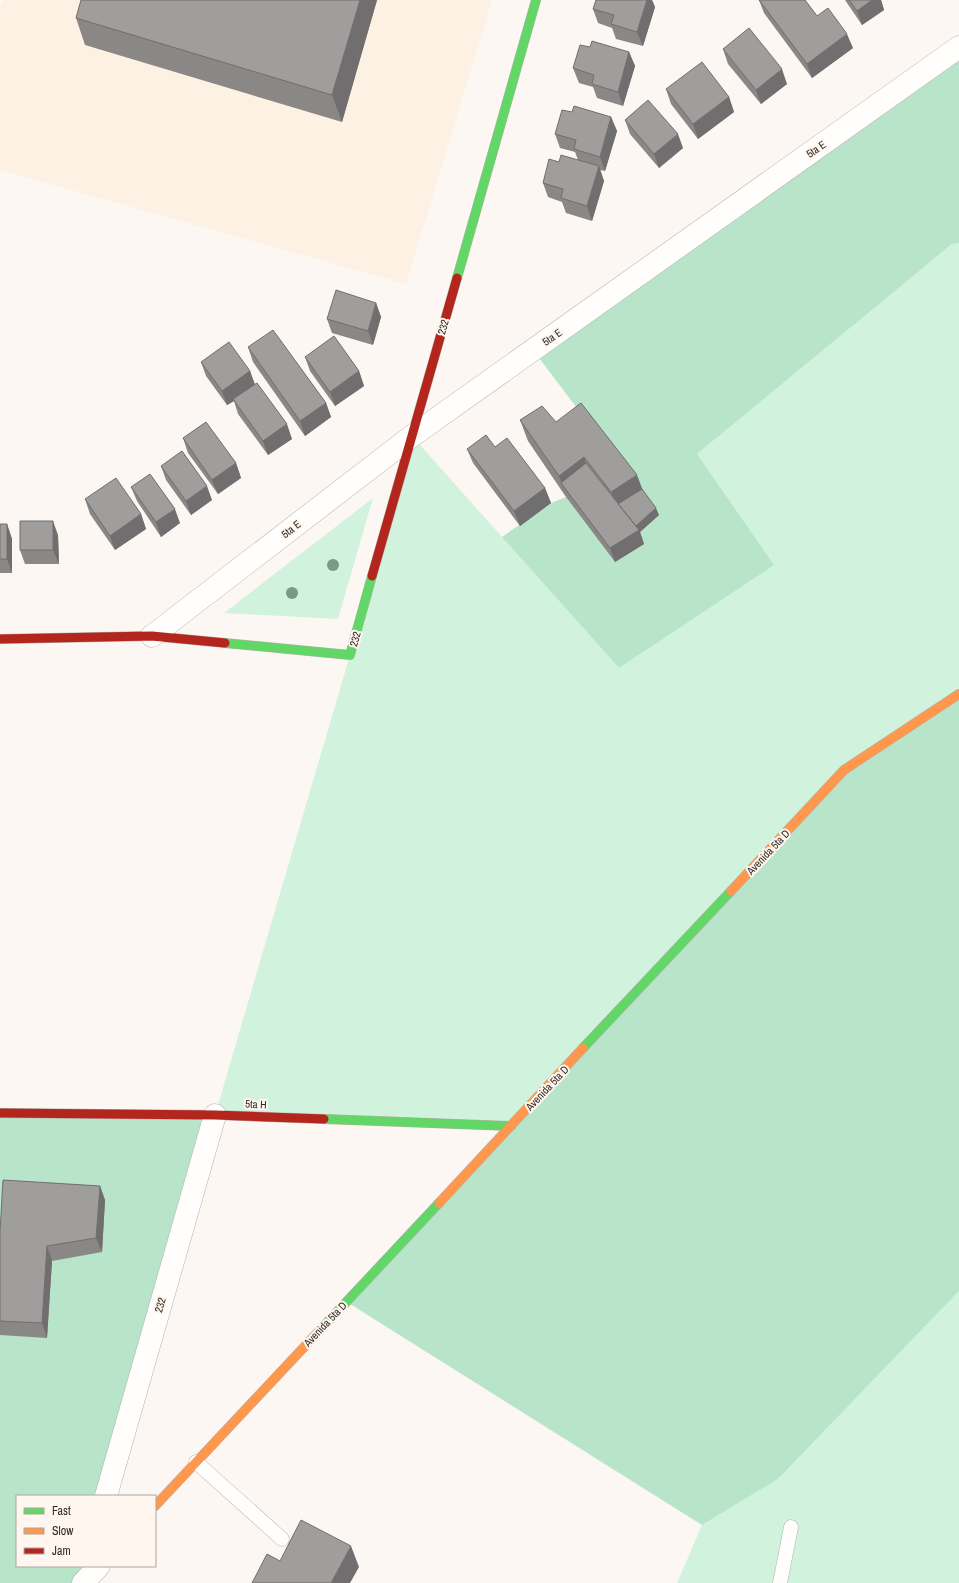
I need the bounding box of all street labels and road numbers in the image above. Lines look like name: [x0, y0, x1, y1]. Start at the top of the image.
street label: 5ta E: [803, 137, 829, 161]
street label: 232: [434, 318, 452, 336]
street label: 5ta E: [539, 325, 565, 349]
street label: 5ta E: [278, 517, 304, 541]
street label: 232: [346, 630, 364, 648]
street label: Avenida 5ta D: [743, 826, 793, 878]
street label: Avenida 5ta D: [522, 1062, 572, 1114]
street label: 5ta H: [245, 1097, 267, 1111]
street label: 232: [151, 1296, 169, 1314]
street label: Avenida 5ta D: [300, 1298, 350, 1350]

